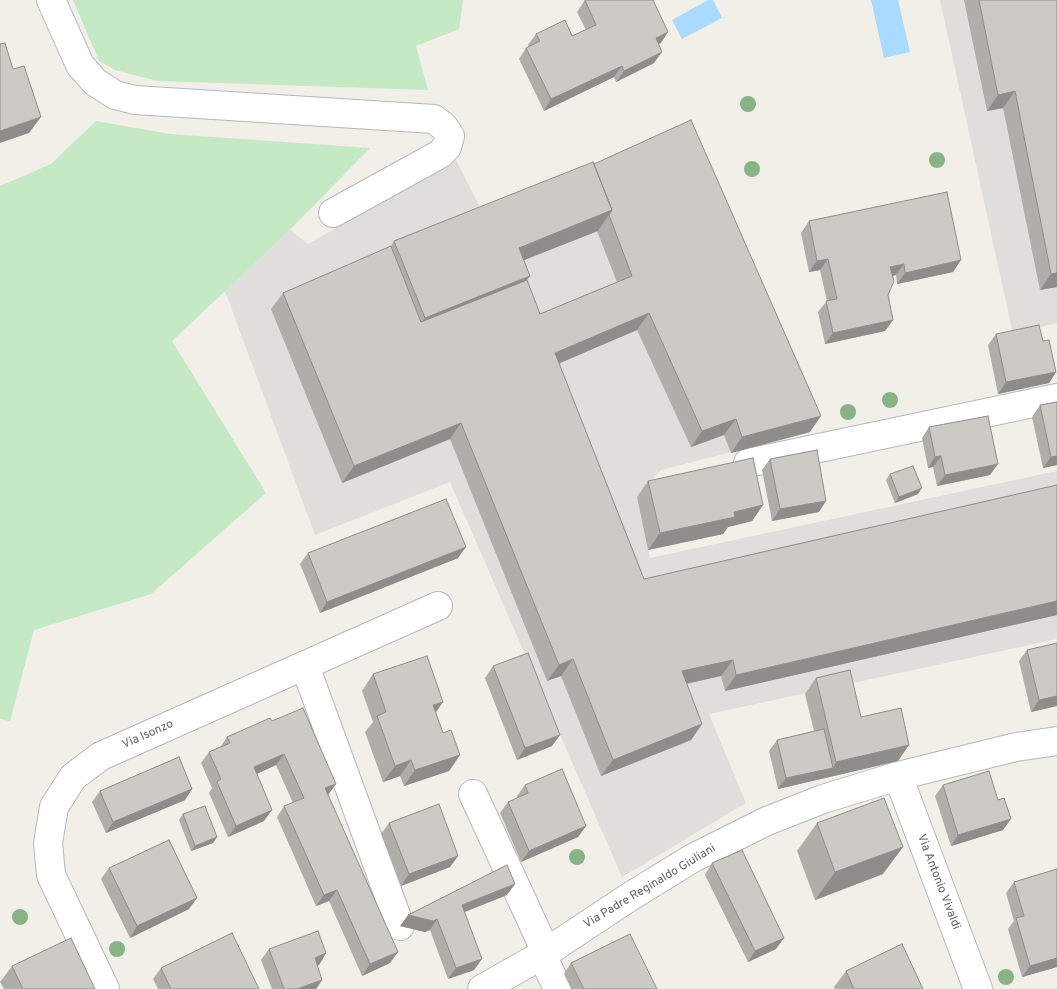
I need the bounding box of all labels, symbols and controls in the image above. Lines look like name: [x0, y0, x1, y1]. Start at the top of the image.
street label: Via Isonzo: [120, 717, 176, 753]
street label: Via Antonio Vivaldi: [913, 832, 963, 932]
street label: Via Padre Reginaldo Giuliani: [581, 842, 719, 932]

